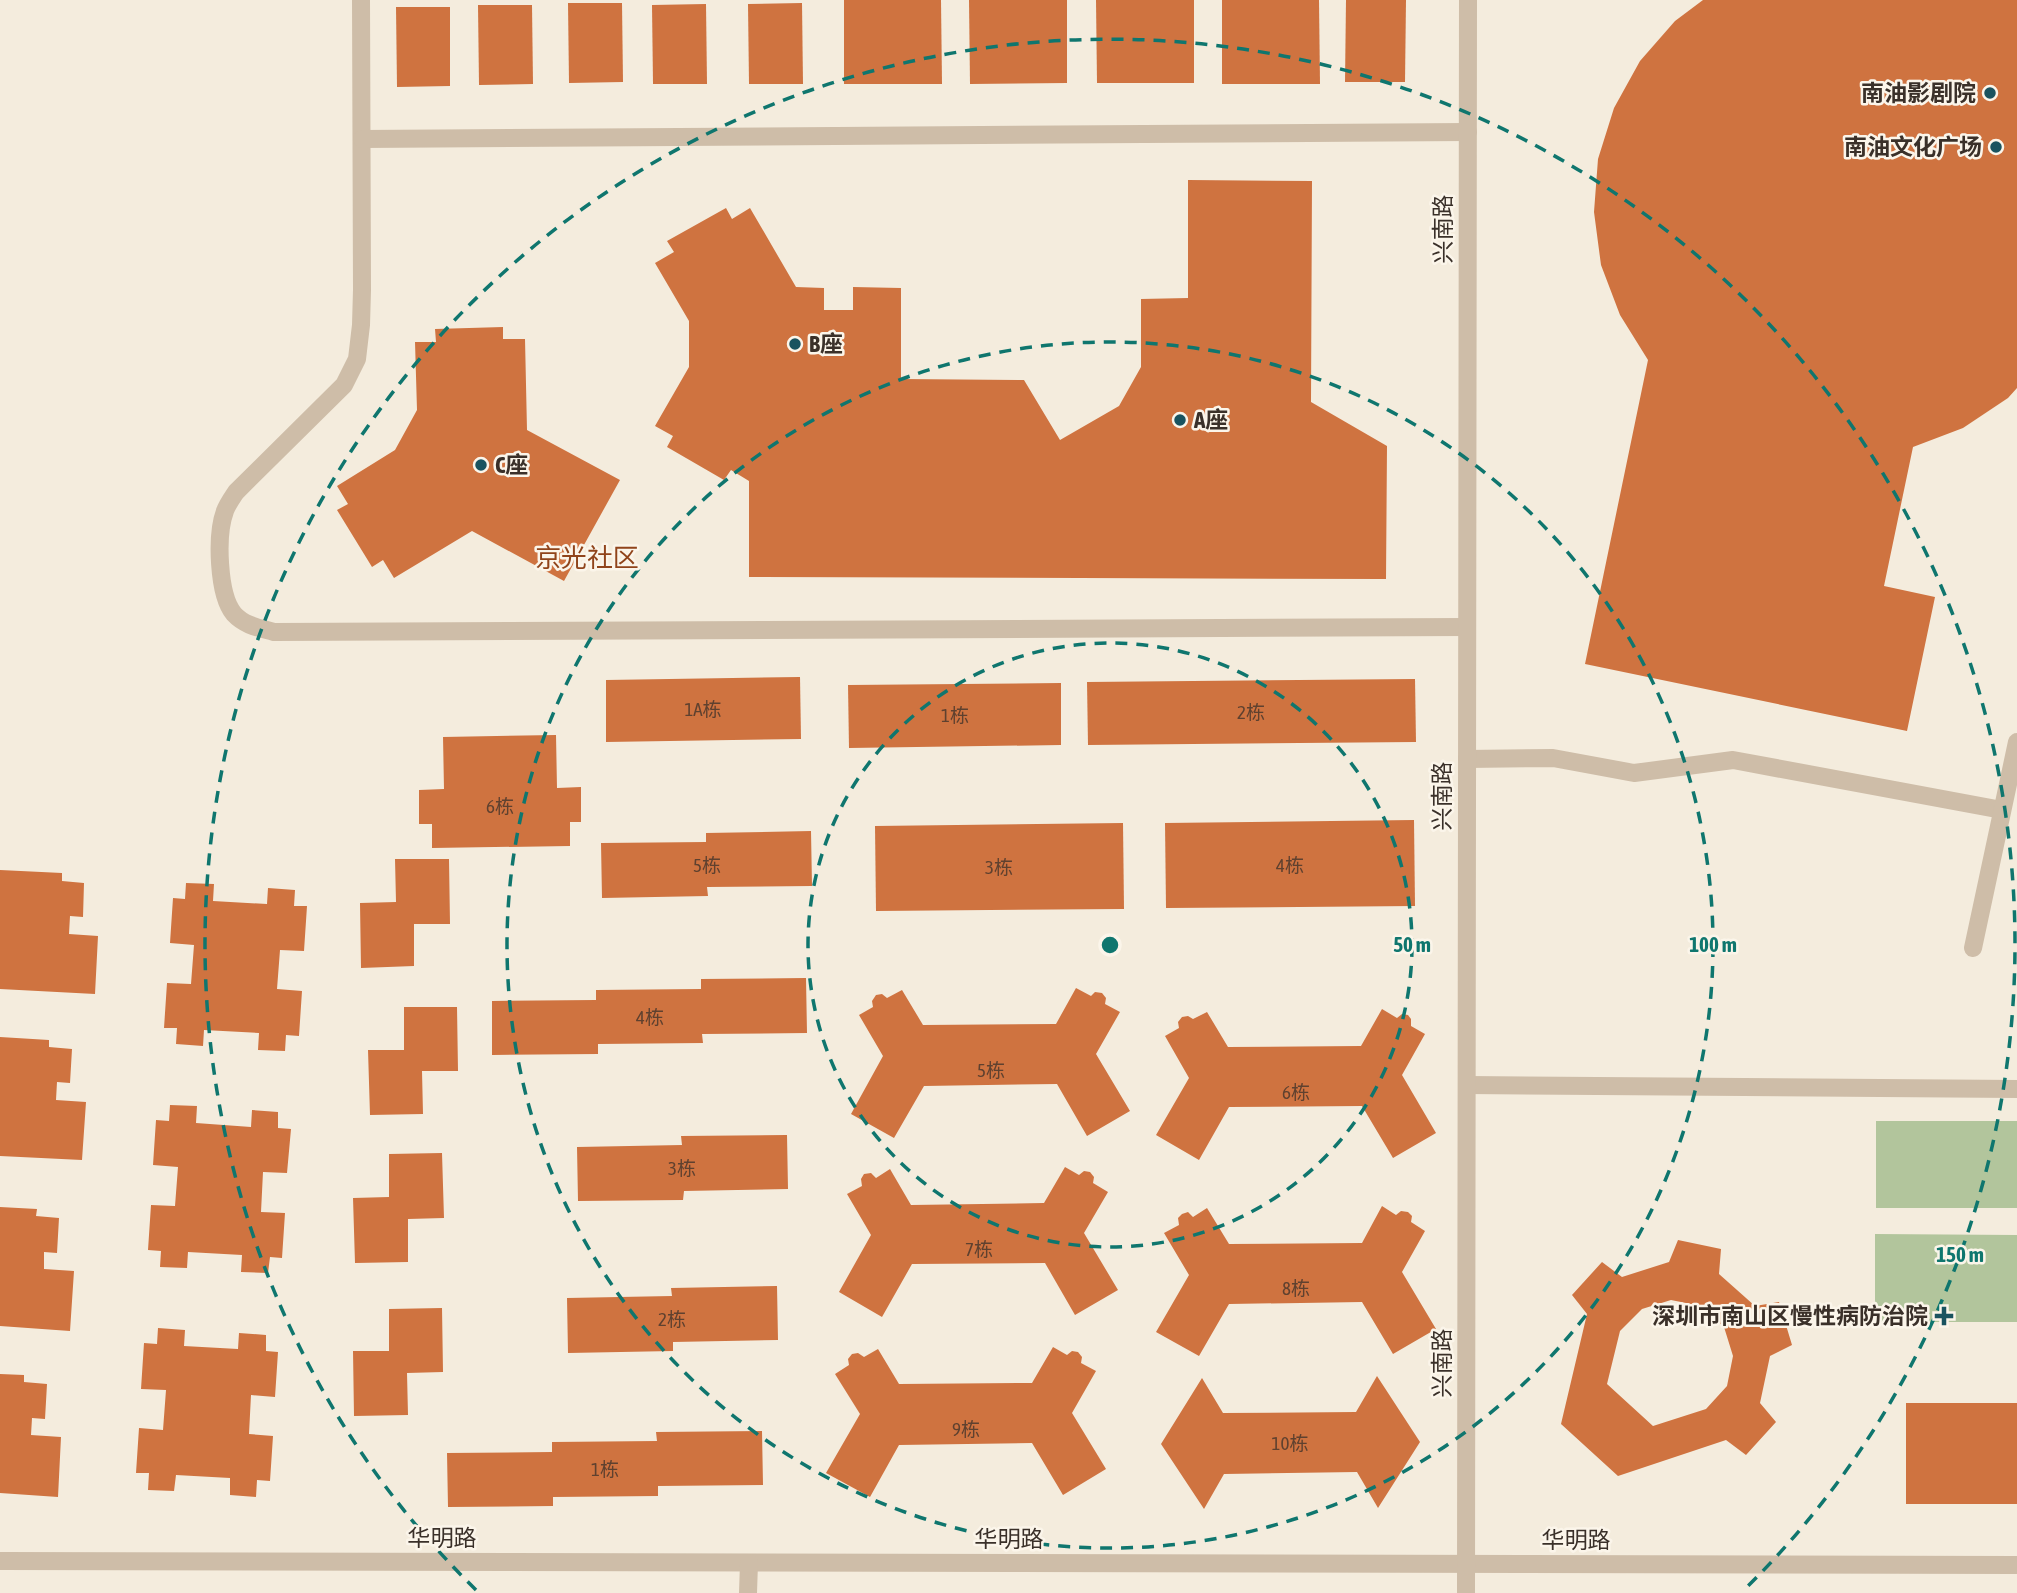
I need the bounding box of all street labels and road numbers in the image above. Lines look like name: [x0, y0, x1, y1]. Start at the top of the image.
street label: 兴南路: [1430, 195, 1456, 264]
street label: 兴南路: [1429, 762, 1455, 831]
street label: 兴南路: [1429, 1329, 1455, 1398]
street label: 华明路: [408, 1525, 477, 1551]
street label: 华明路: [975, 1526, 1044, 1552]
street label: 华明路: [1542, 1527, 1611, 1553]

